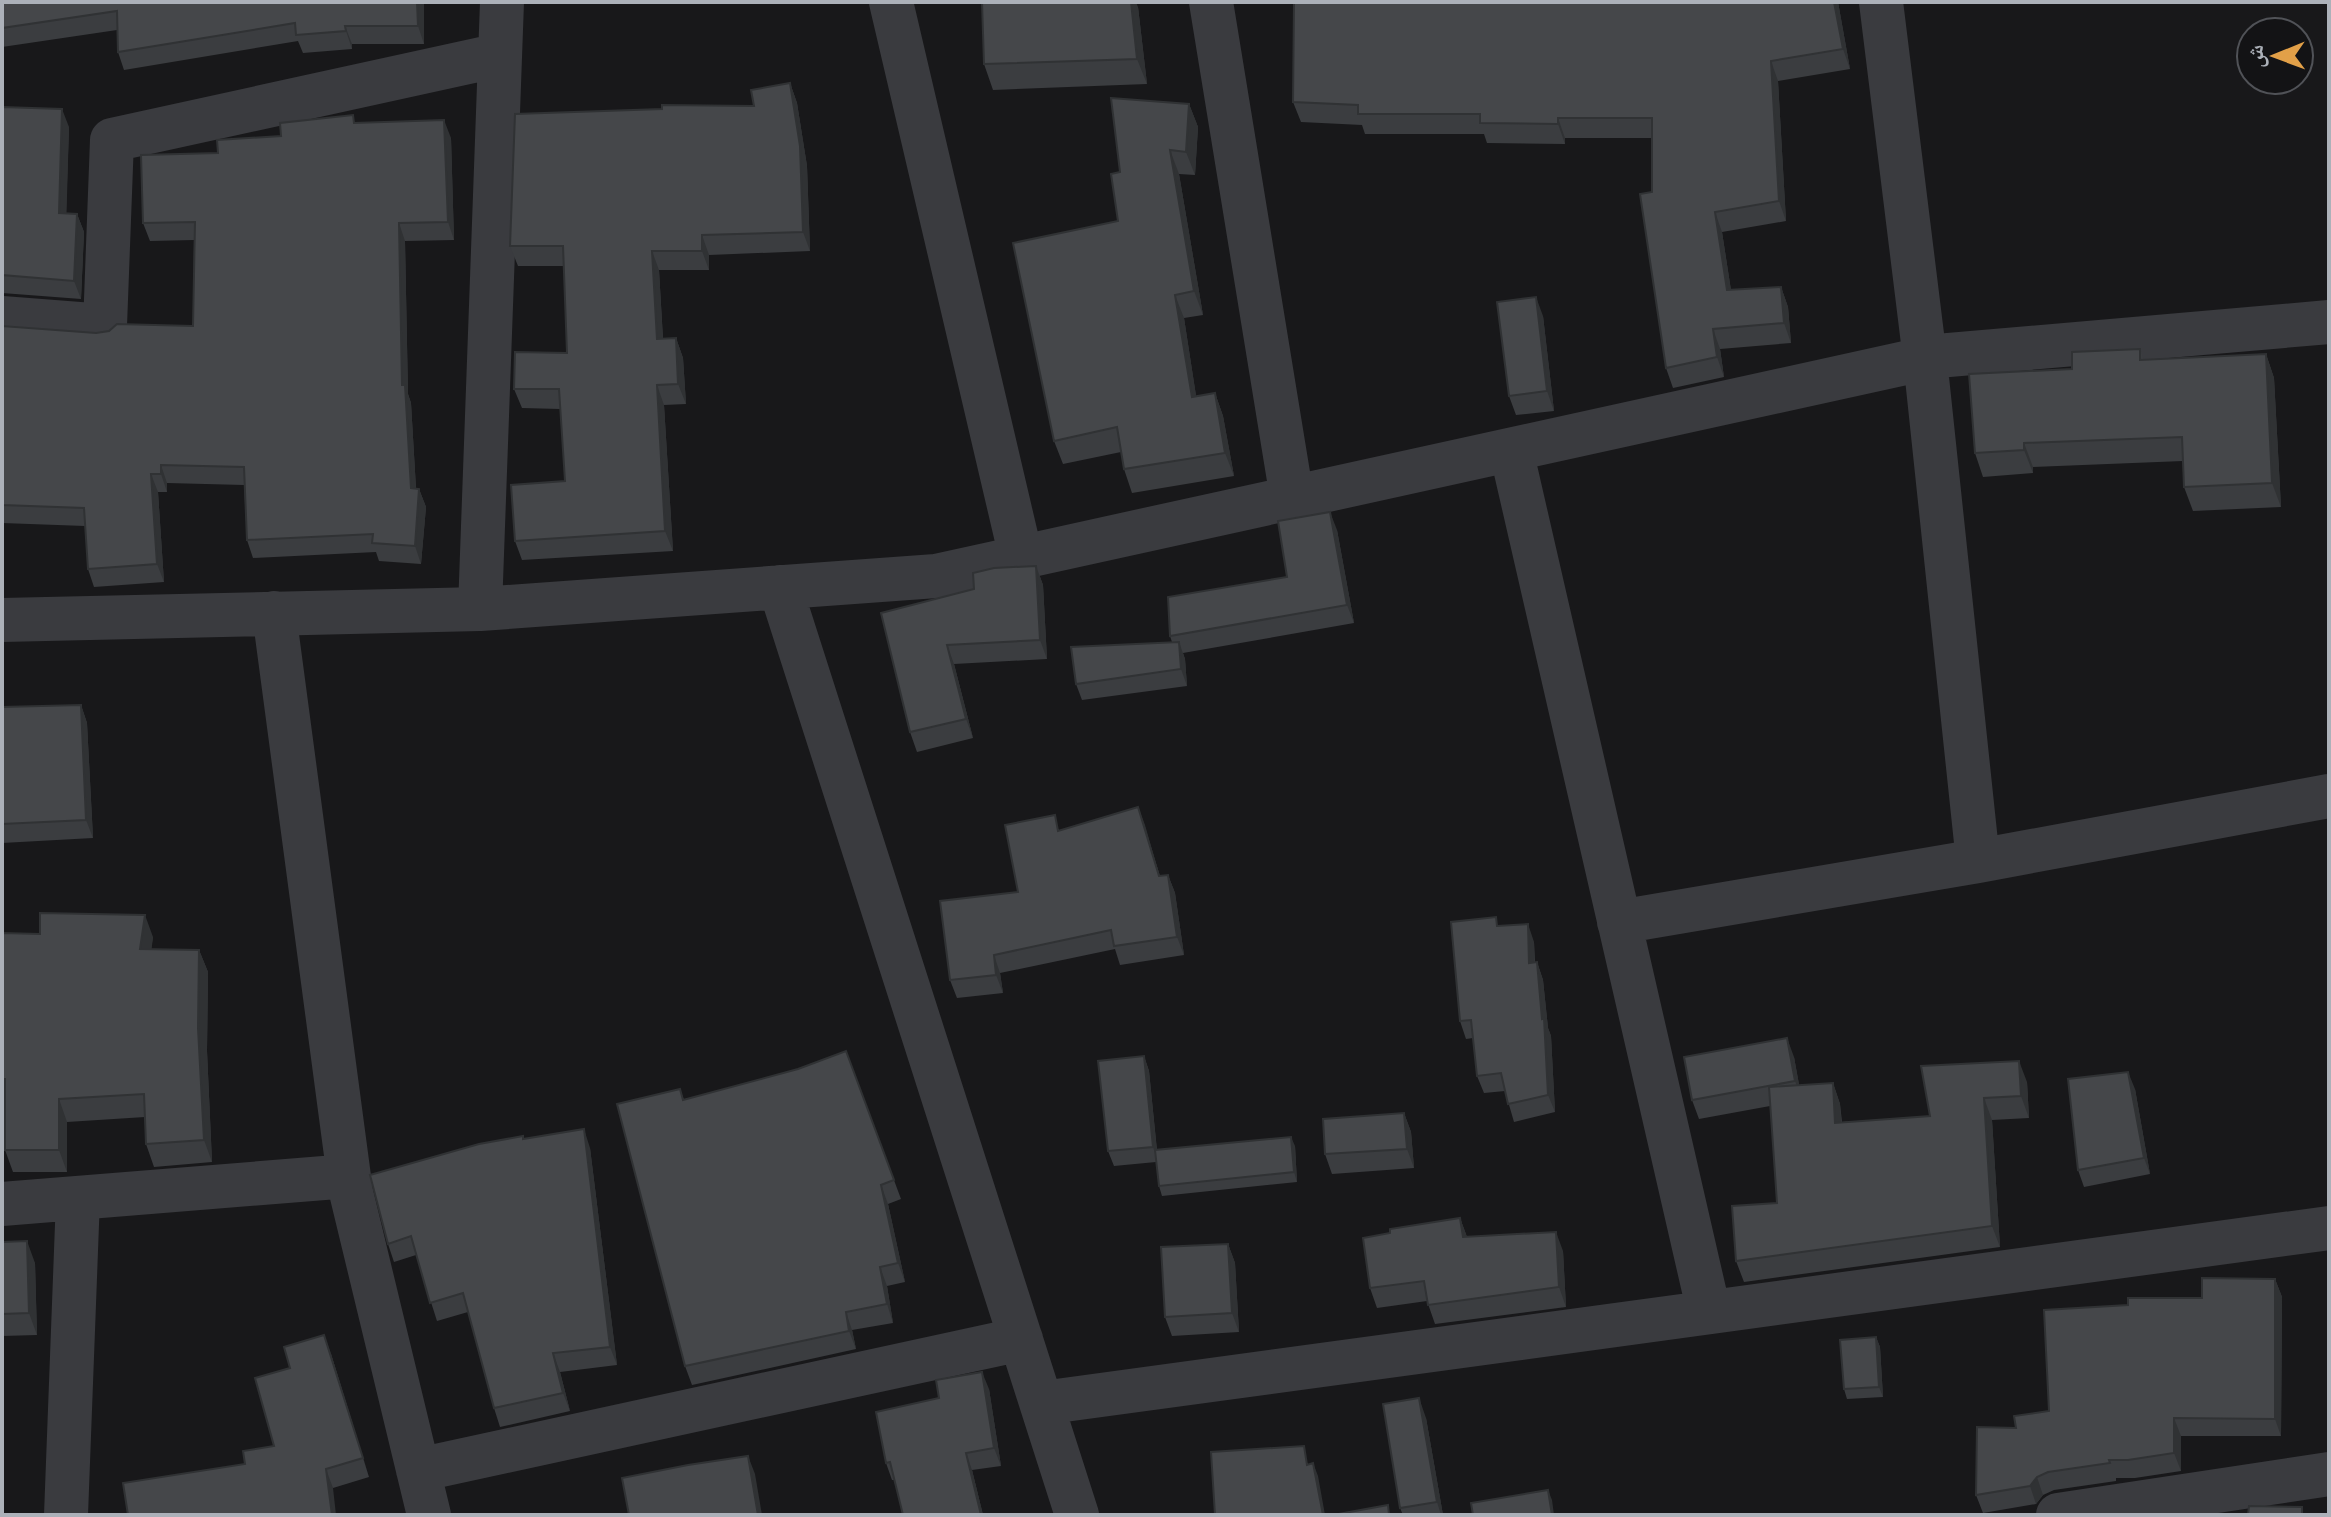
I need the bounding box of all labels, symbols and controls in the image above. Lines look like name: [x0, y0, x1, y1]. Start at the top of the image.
north arrow: [2235, 16, 2315, 96]
text: ش: [2243, 44, 2269, 68]

